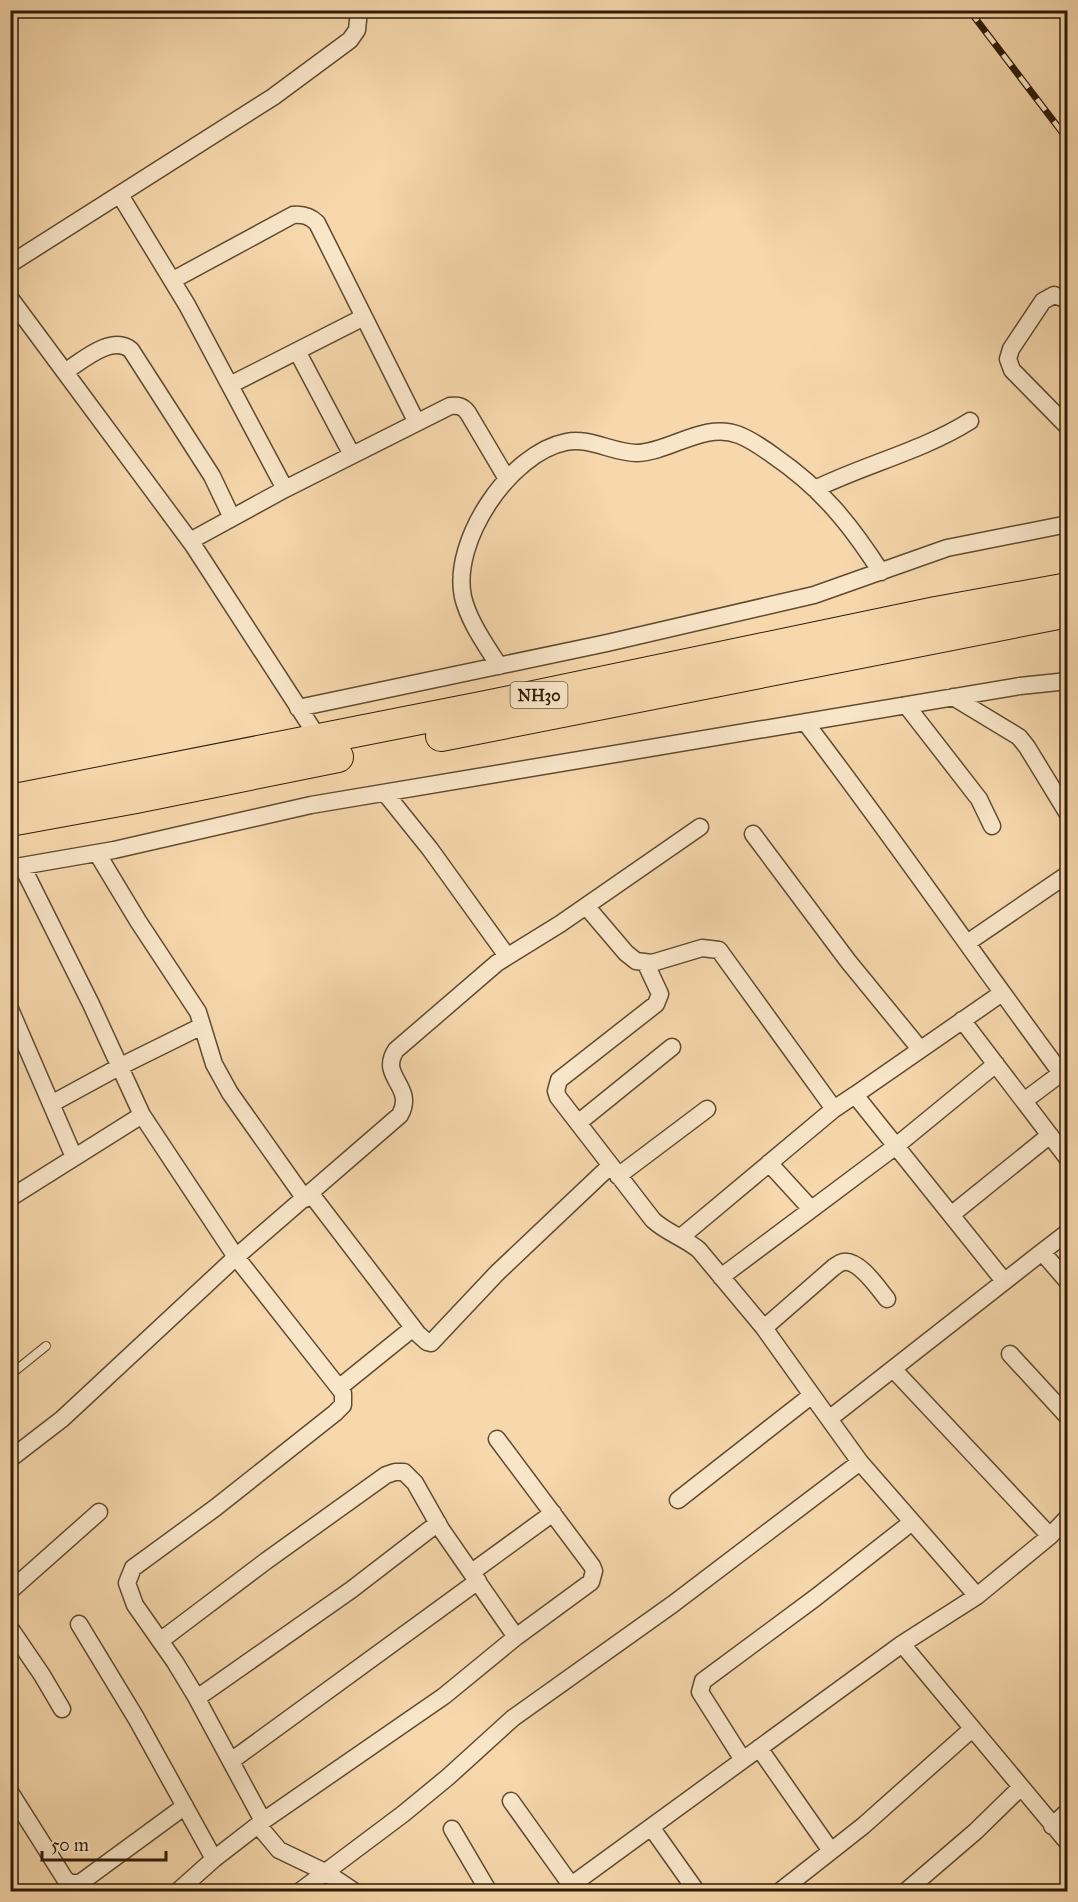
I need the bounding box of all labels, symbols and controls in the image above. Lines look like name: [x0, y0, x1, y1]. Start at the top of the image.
road number: NH30: [510, 682, 568, 708]
scale bar: [42, 1824, 166, 1862]
text: 50 m: [51, 1834, 89, 1856]

